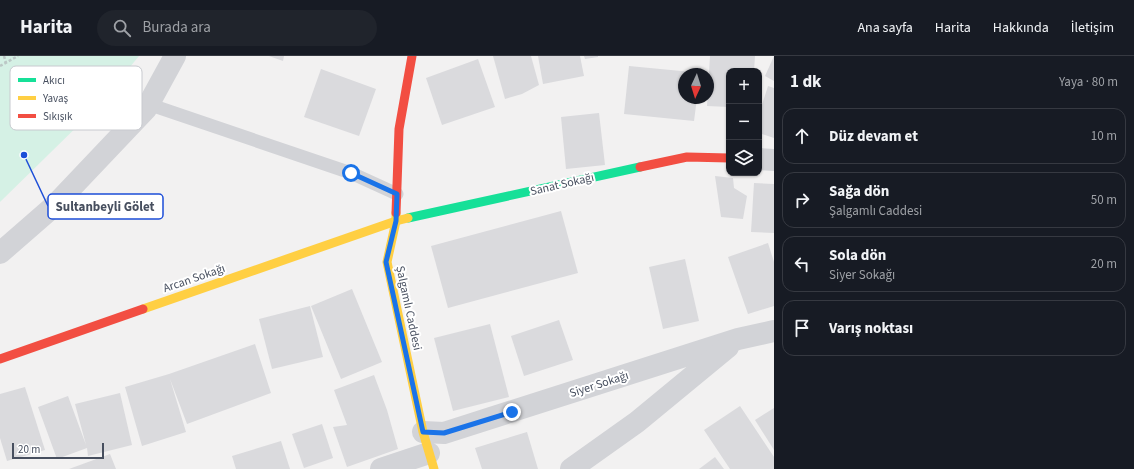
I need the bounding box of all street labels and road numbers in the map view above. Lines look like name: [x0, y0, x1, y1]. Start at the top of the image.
street label: Sanat Sokağı: [528, 169, 596, 200]
street label: Arcan Sokağı: [161, 260, 228, 297]
street label: Şalgamlı Caddesi: [391, 264, 426, 352]
street label: Siyer Sokağı: [567, 367, 631, 402]

